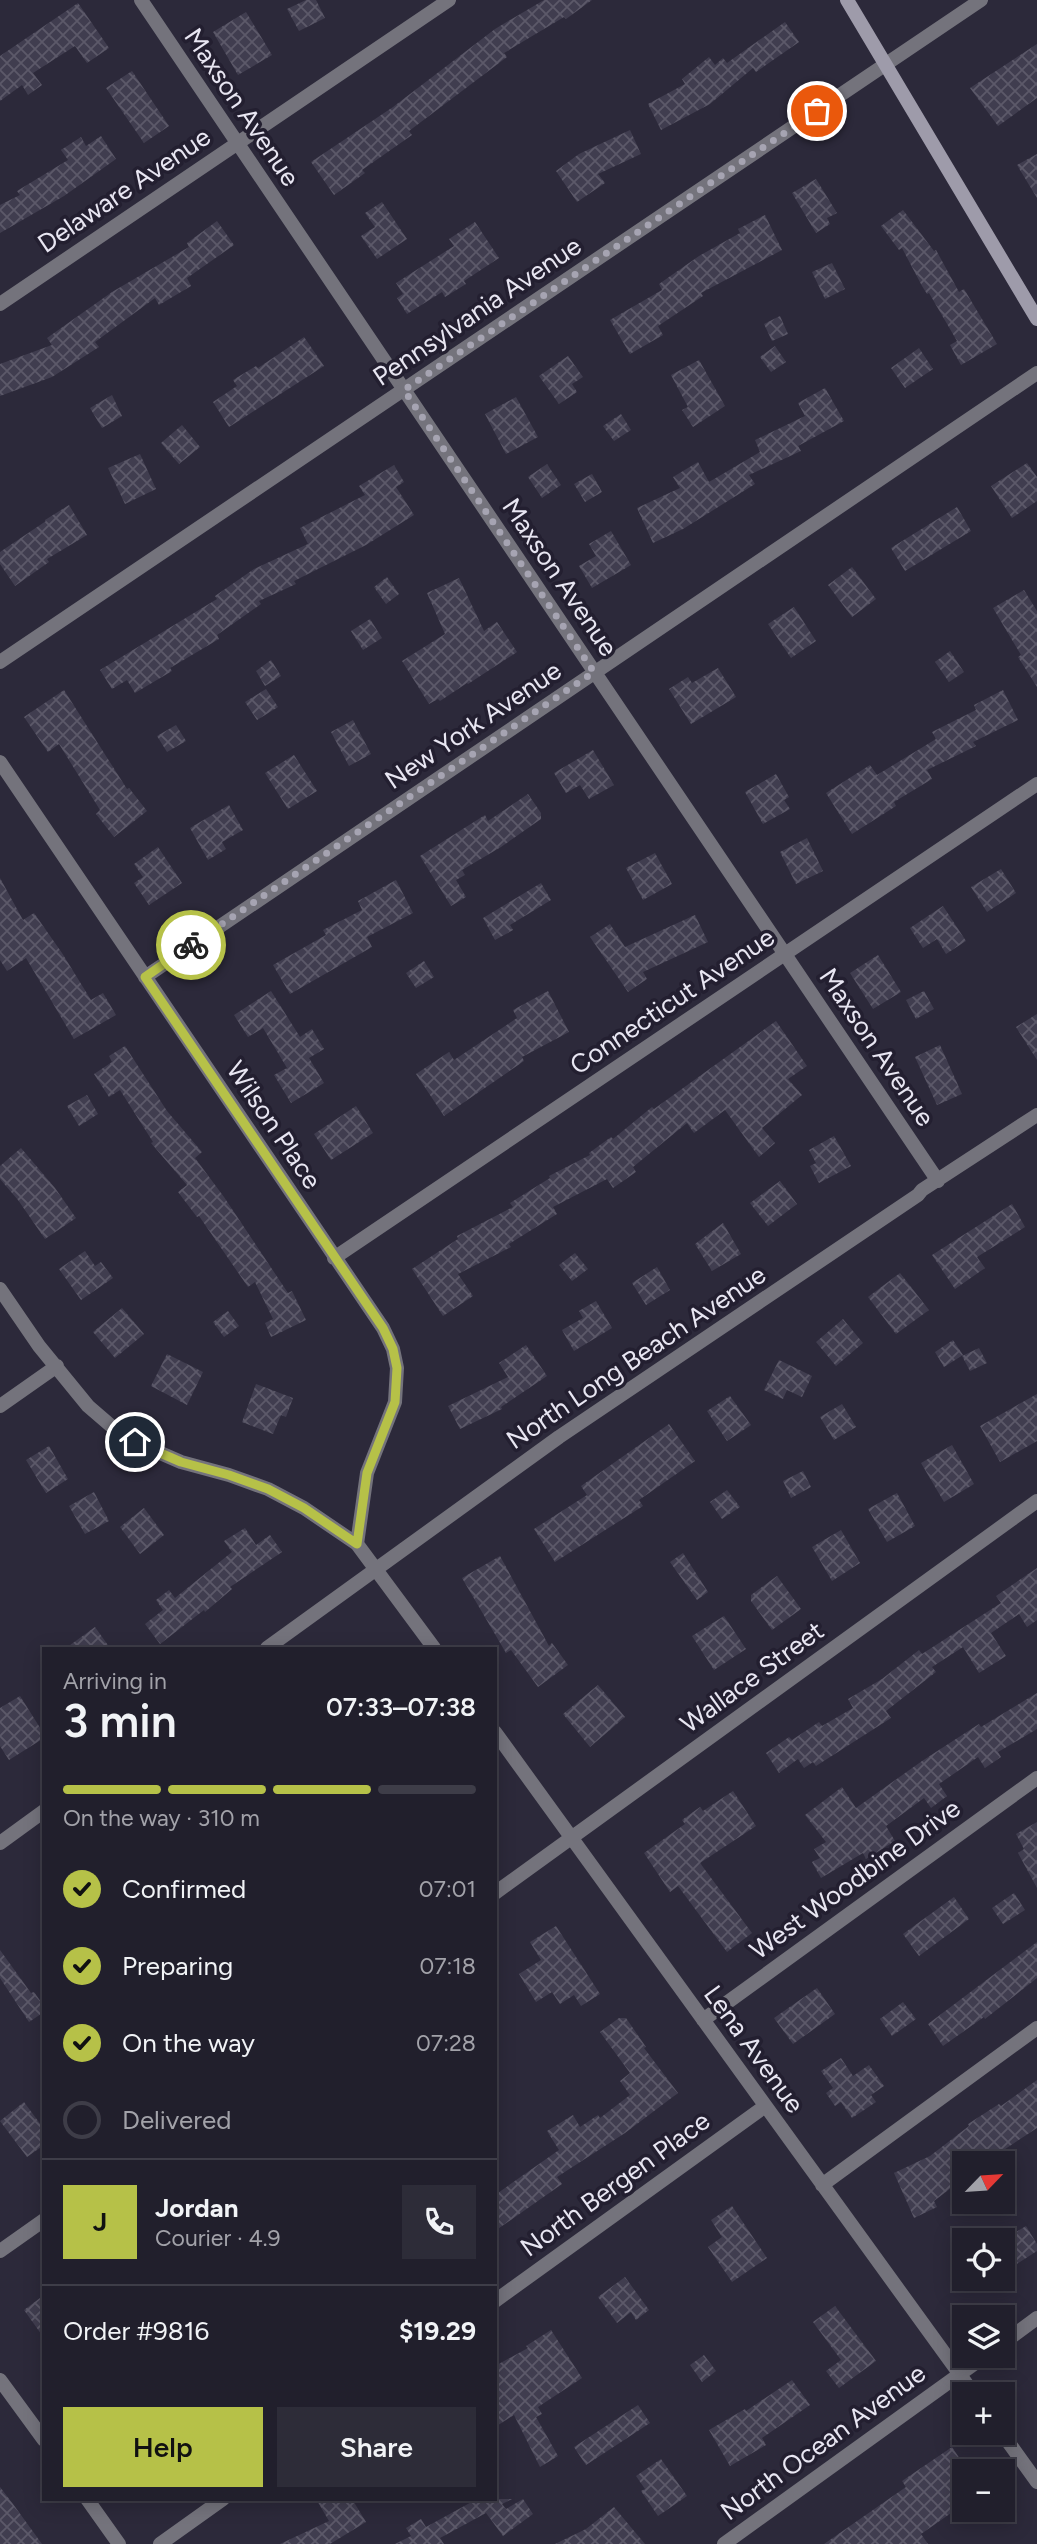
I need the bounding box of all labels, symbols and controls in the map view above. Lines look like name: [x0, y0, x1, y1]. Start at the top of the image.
street label: Maxson Avenue: [177, 22, 307, 192]
pin: [787, 81, 847, 141]
icon: bag: [798, 92, 836, 130]
street label: Delaware Avenue: [32, 120, 216, 260]
street label: Pennsylvania Avenue: [367, 229, 587, 393]
street label: Maxson Avenue: [495, 492, 625, 662]
street label: New York Avenue: [379, 654, 567, 796]
courier: [156, 910, 226, 980]
street label: Connecticut Avenue: [564, 921, 780, 1081]
icon: bike: [172, 926, 210, 964]
street label: Maxson Avenue: [812, 962, 942, 1132]
street label: Wilson Place: [220, 1055, 328, 1195]
street label: North Long Beach Avenue: [500, 1258, 772, 1456]
pin: [105, 1412, 165, 1472]
icon: home: [116, 1423, 154, 1461]
street label: Wallace Street: [674, 1614, 830, 1740]
text: Arriving in: [63, 1667, 167, 1695]
text: 07:33–07:38: [326, 1691, 476, 1723]
text: 3 min: [63, 1693, 177, 1749]
street label: West Woodbine Drive: [744, 1792, 966, 1966]
text: On the way · 310 m: [63, 1804, 260, 1832]
icon: check: [63, 1870, 101, 1908]
text: Confirmed: [122, 1873, 246, 1905]
text: 07:01: [419, 1875, 476, 1903]
icon: check: [63, 1947, 101, 1985]
text: Preparing: [122, 1950, 233, 1982]
text: 07:18: [419, 1952, 476, 1980]
street label: Lena Avenue: [697, 1979, 811, 2119]
icon: check: [63, 2024, 101, 2062]
text: On the way: [122, 2027, 255, 2059]
text: 07:28: [416, 2029, 476, 2057]
text: Delivered: [122, 2104, 231, 2136]
street label: North Bergen Place: [514, 2105, 716, 2263]
north arrow: [952, 2151, 1015, 2214]
map controls: [952, 2151, 1015, 2522]
button: phone: [402, 2185, 476, 2259]
text: Jordan: [155, 2192, 238, 2224]
text: J: [93, 2206, 107, 2238]
text: Courier · 4.9: [155, 2224, 281, 2252]
button: locate: [952, 2228, 1015, 2291]
button: layers: [952, 2305, 1015, 2368]
text: Order #9816: [63, 2315, 209, 2347]
text: $19.29: [399, 2315, 476, 2347]
street label: North Ocean Avenue: [714, 2357, 932, 2527]
button: +: [952, 2382, 1015, 2445]
button: Help: [63, 2407, 263, 2487]
button: Share: [277, 2407, 476, 2487]
button: −: [952, 2459, 1015, 2522]

